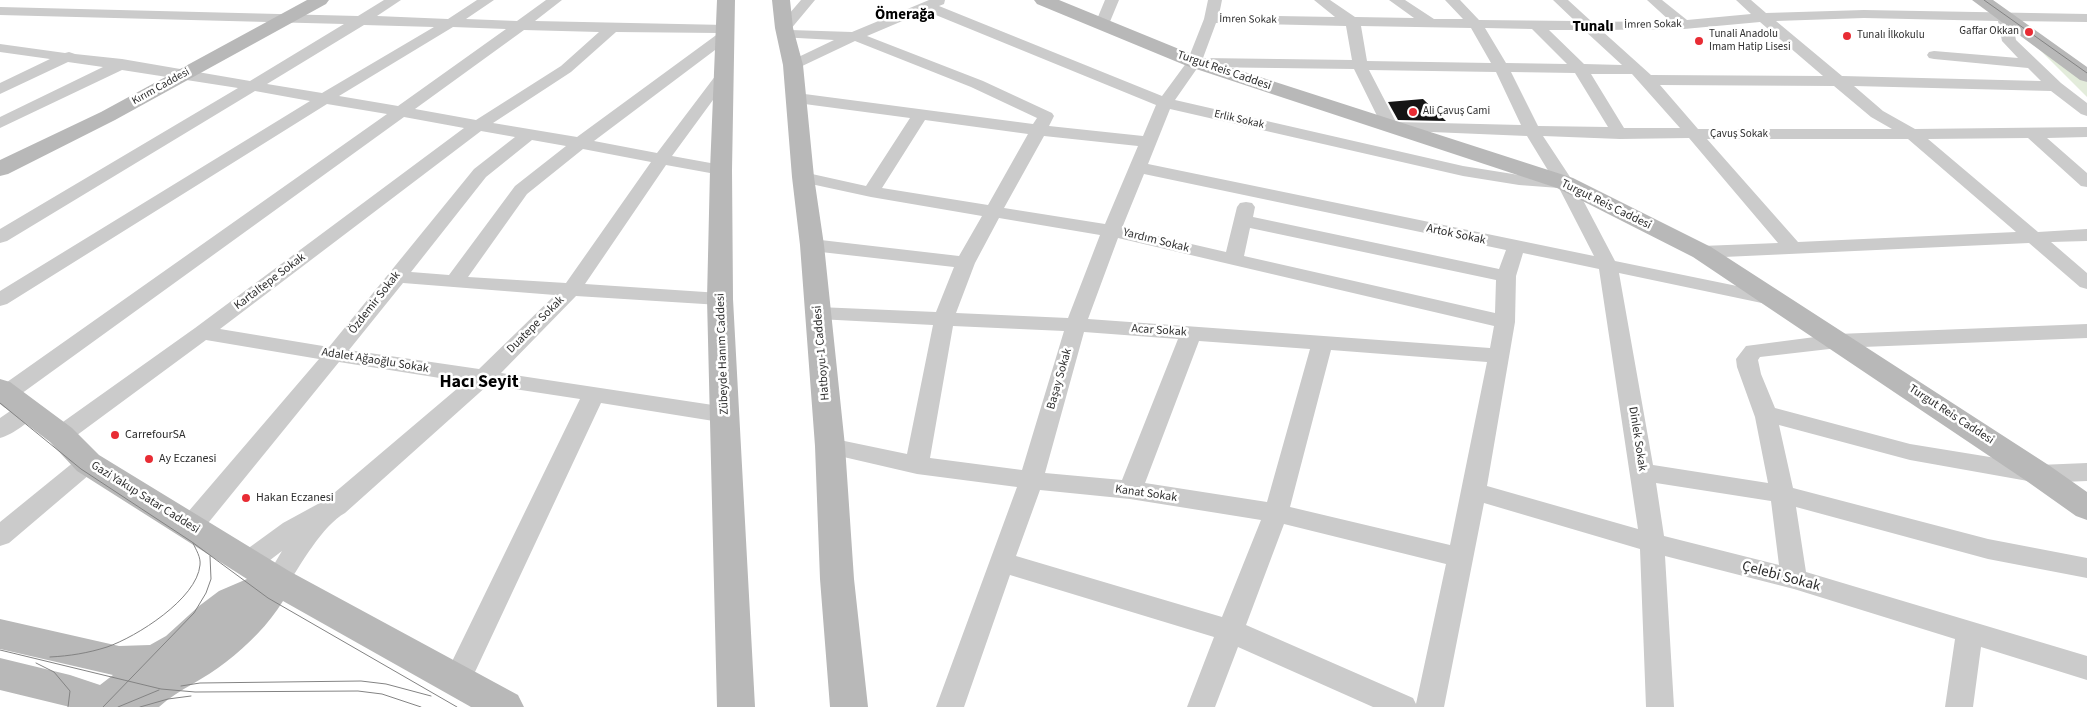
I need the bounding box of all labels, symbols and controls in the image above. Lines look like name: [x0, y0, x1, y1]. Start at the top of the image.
district label: Ömerağa: [875, 7, 935, 25]
street label: İmren Sokak: [1219, 13, 1277, 27]
street label: İmren Sokak: [1624, 18, 1682, 32]
district label: Tunalı: [1572, 19, 1614, 37]
place label: Gaffar Okkan: [1959, 25, 2019, 39]
marker: Gaffar Okkan: [2023, 26, 2035, 38]
place label: Tunali Anadolu Imam Hatip Lisesi: [1709, 28, 1791, 54]
place label: Tunalı İlkokulu: [1857, 29, 1925, 43]
marker: Tunalı İlkokulu: [1841, 30, 1853, 42]
marker: Tunali Anadolu Imam Hatip Lisesi: [1693, 35, 1705, 47]
street label: Turgut Reis Caddesi: [1175, 48, 1273, 94]
street label: Kırım Caddesi: [130, 66, 192, 108]
place label: Ali Çavuş Cami: [1423, 105, 1490, 119]
marker: Ali Çavuş Cami: [1407, 106, 1419, 118]
street label: Erlik Sokak: [1213, 108, 1265, 132]
street label: Çavuş Sokak: [1710, 128, 1768, 142]
street label: Turgut Reis Caddesi: [1559, 177, 1653, 233]
street label: Artok Sokak: [1425, 222, 1487, 248]
street label: Yardım Sokak: [1121, 226, 1191, 256]
street label: Kartaltepe Sokak: [231, 250, 309, 314]
street label: Özdemir Sokak: [346, 269, 404, 337]
street label: Duatepe Sokak: [504, 293, 568, 357]
street label: Zübeyde Hanım Caddesi: [714, 293, 732, 415]
street label: Hatboyu-1 Caddesi: [811, 305, 833, 401]
street label: Acar Sokak: [1131, 322, 1187, 340]
street label: Adalet Ağaoğlu Sokak: [320, 345, 430, 377]
street label: Başay Sokak: [1044, 347, 1076, 411]
district label: Hacı Seyit: [439, 372, 519, 394]
street label: Turgut Reis Caddesi: [1906, 382, 1996, 448]
street label: Dinlek Sokak: [1625, 406, 1649, 472]
place label: CarrefourSA: [125, 428, 186, 442]
marker: CarrefourSA: [109, 429, 121, 441]
place label: Ay Eczanesi: [159, 452, 216, 466]
marker: Ay Eczanesi: [143, 453, 155, 465]
street label: Gazi Yakup Satar Caddesi: [88, 459, 202, 537]
street label: Kanat Sokak: [1114, 483, 1178, 505]
place label: Hakan Eczanesi: [256, 491, 334, 505]
marker: Hakan Eczanesi: [240, 492, 252, 504]
street label: Çelebi Sokak: [1740, 558, 1822, 596]

